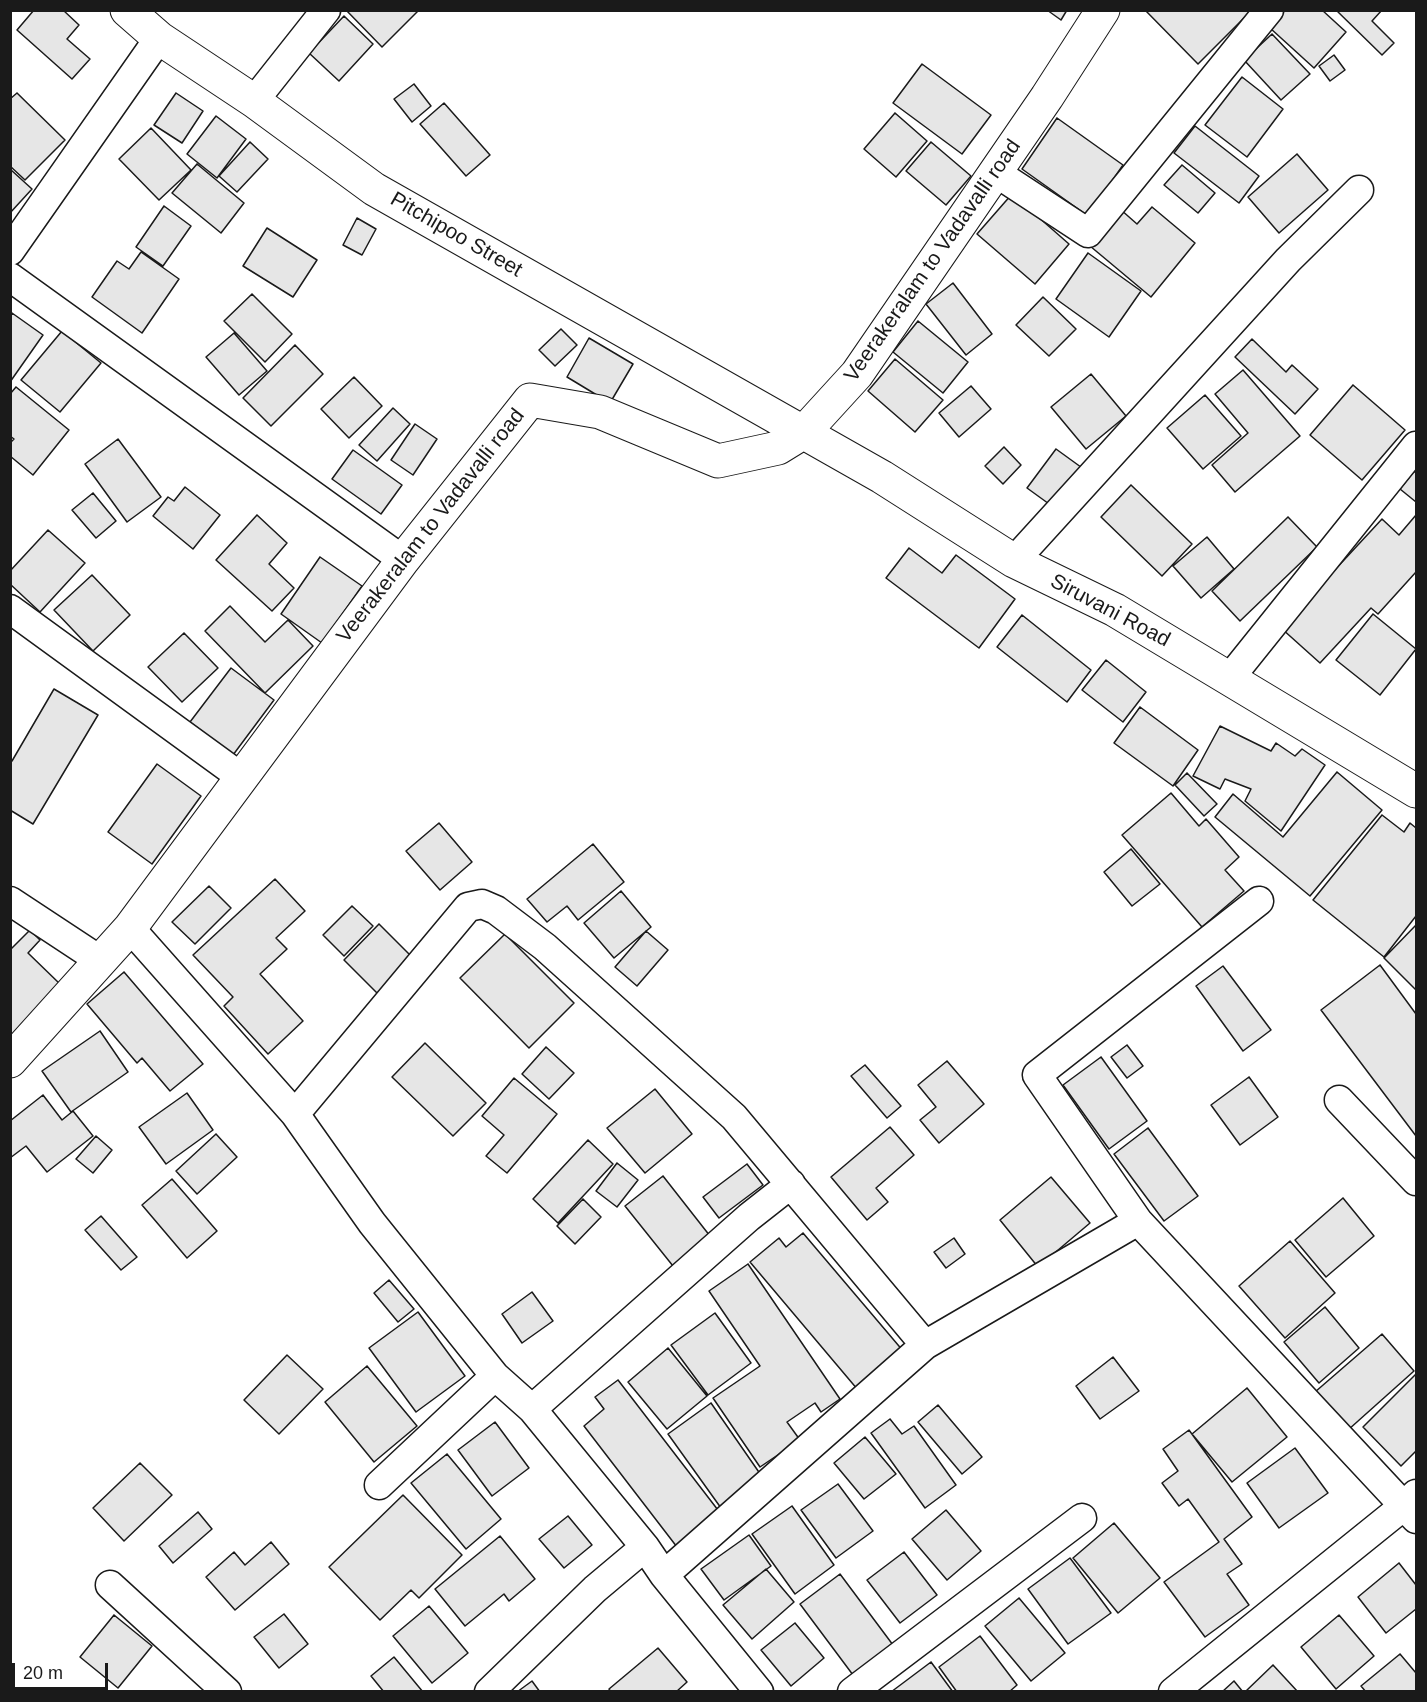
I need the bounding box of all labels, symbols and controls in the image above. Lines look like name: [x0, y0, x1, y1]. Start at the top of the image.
street label: Veerakeralam to Vadavalli road: [839, 135, 1027, 387]
street label: Pitchipoo Street: [386, 187, 526, 283]
street label: Veerakeralam to Vadavalli road: [332, 404, 530, 648]
street label: Siruvani Road: [1046, 569, 1174, 653]
scale bar: [15, 1651, 111, 1689]
text: 20 m: [23, 1663, 63, 1683]

